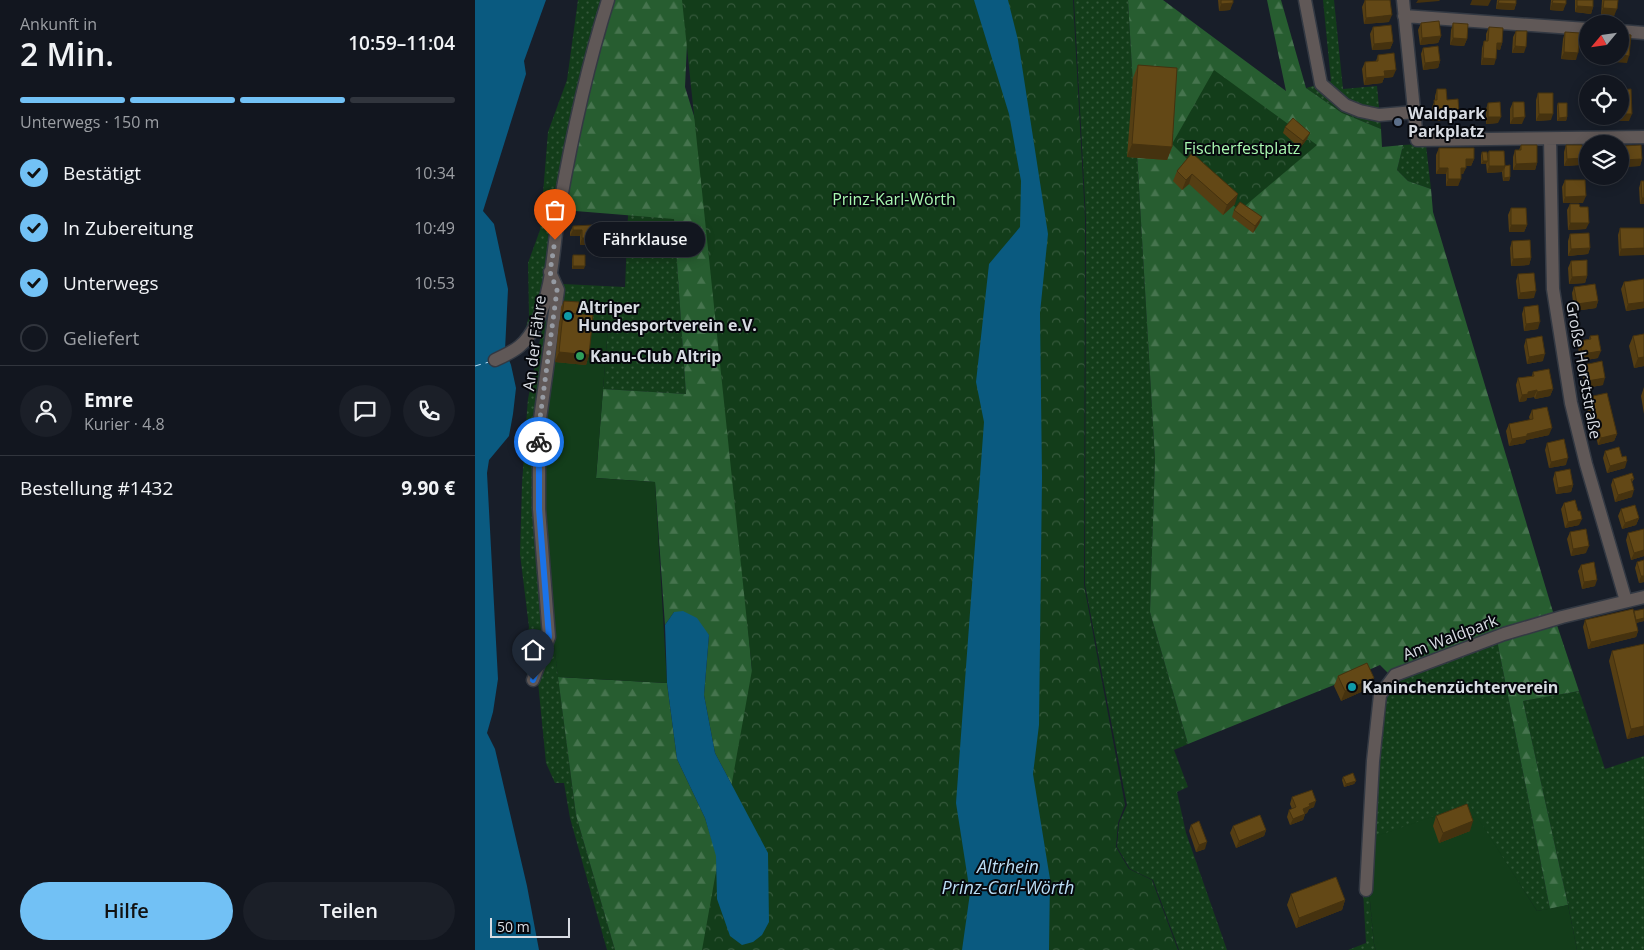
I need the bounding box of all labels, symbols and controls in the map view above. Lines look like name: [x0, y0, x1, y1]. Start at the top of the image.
text: Ankunft in: [20, 13, 97, 35]
north arrow: [1579, 15, 1629, 65]
map controls: [1579, 15, 1629, 185]
text: 10:59–11:04: [348, 30, 455, 56]
text: 2 Min.: [20, 32, 114, 75]
button: locate: [1579, 75, 1629, 125]
place label: Waldpark Parkplatz: [1408, 102, 1485, 142]
text: Unterwegs · 150 m: [20, 111, 159, 133]
marker: Waldpark Parkplatz: [1392, 116, 1404, 128]
button: layers: [1579, 135, 1629, 185]
park label: Fischerfestplatz: [1184, 137, 1300, 159]
icon: check: [20, 159, 48, 187]
text: Bestätigt: [63, 160, 141, 186]
text: 10:34: [414, 162, 455, 184]
park label: Prinz-Karl-Wörth: [832, 188, 956, 210]
pin: [534, 189, 576, 240]
icon: bag: [541, 196, 569, 224]
icon: check: [20, 214, 48, 242]
text: In Zubereitung: [63, 215, 193, 241]
text: 10:49: [414, 217, 455, 239]
callout: Fährklause: [585, 222, 705, 258]
text: Fährklause: [603, 228, 687, 250]
icon: check: [20, 269, 48, 297]
text: Unterwegs: [63, 270, 158, 296]
text: 10:53: [414, 272, 455, 294]
street label: An der Fähre: [517, 294, 551, 392]
place label: Altriper Hundesportverein e.V.: [578, 296, 757, 336]
street label: Große Horststraße: [1561, 299, 1607, 441]
marker: Altriper Hundesportverein e.V.: [562, 310, 574, 322]
text: Geliefert: [63, 325, 139, 351]
place label: Kanu-Club Altrip: [590, 345, 721, 367]
marker: Kanu-Club Altrip: [574, 350, 586, 362]
button: person: [20, 385, 72, 437]
button: chat: [339, 385, 391, 437]
button: phone: [403, 385, 455, 437]
text: Emre: [84, 387, 133, 413]
text: Kurier · 4.8: [84, 413, 165, 435]
courier: [514, 417, 564, 467]
icon: bike: [525, 428, 553, 456]
text: Bestellung #1432: [20, 475, 173, 501]
text: 9.90 €: [401, 475, 455, 501]
street label: Am Waldpark: [1399, 609, 1501, 665]
pin: [512, 629, 554, 680]
icon: home: [519, 636, 547, 664]
place label: Kaninchenzüchterverein: [1362, 676, 1558, 698]
marker: Kaninchenzüchterverein: [1346, 681, 1358, 693]
water label: Altrhein Prinz-Carl-Wörth: [942, 854, 1074, 899]
button: Hilfe: [20, 882, 233, 940]
button: Teilen: [243, 882, 455, 940]
scale bar: [490, 915, 570, 938]
text: 50 m: [497, 917, 530, 936]

